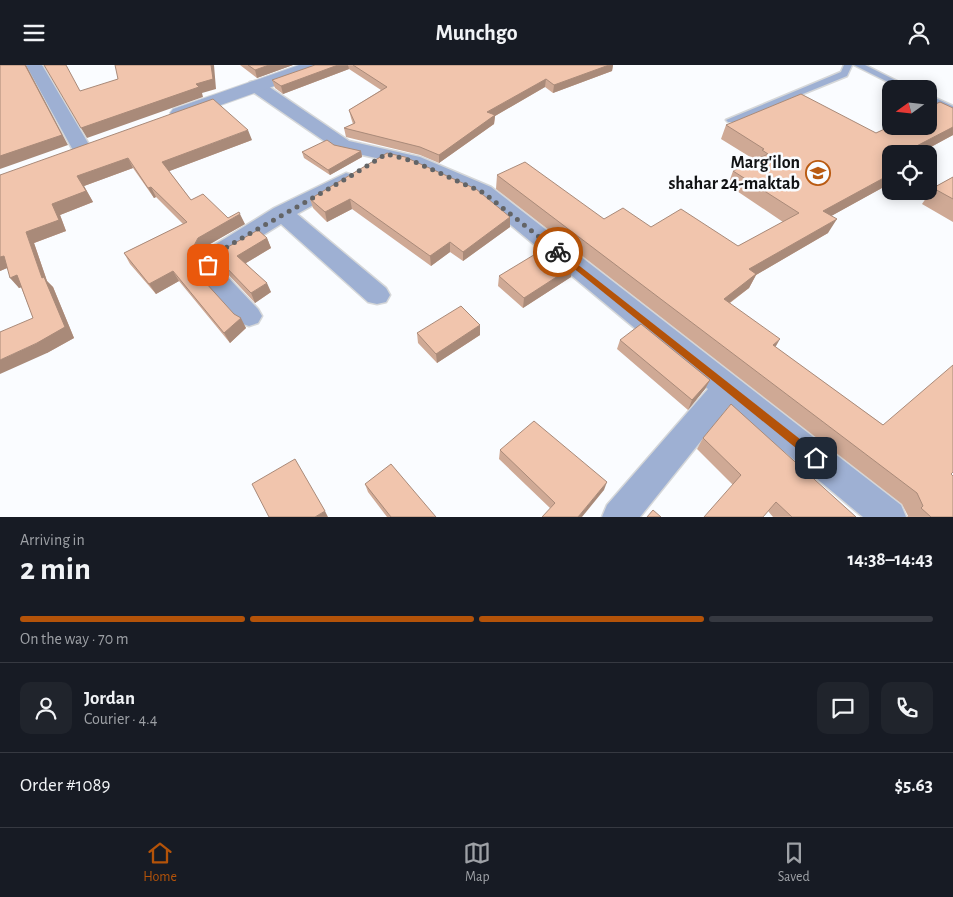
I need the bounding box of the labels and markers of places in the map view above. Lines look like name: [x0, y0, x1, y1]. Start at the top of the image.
place label: Marg'ilon shahar 24-maktab: [668, 154, 800, 193]
school or university icon: Marg'ilon shahar 24-maktab: [805, 160, 831, 186]
pin: [187, 244, 229, 286]
pin: [795, 437, 837, 479]

